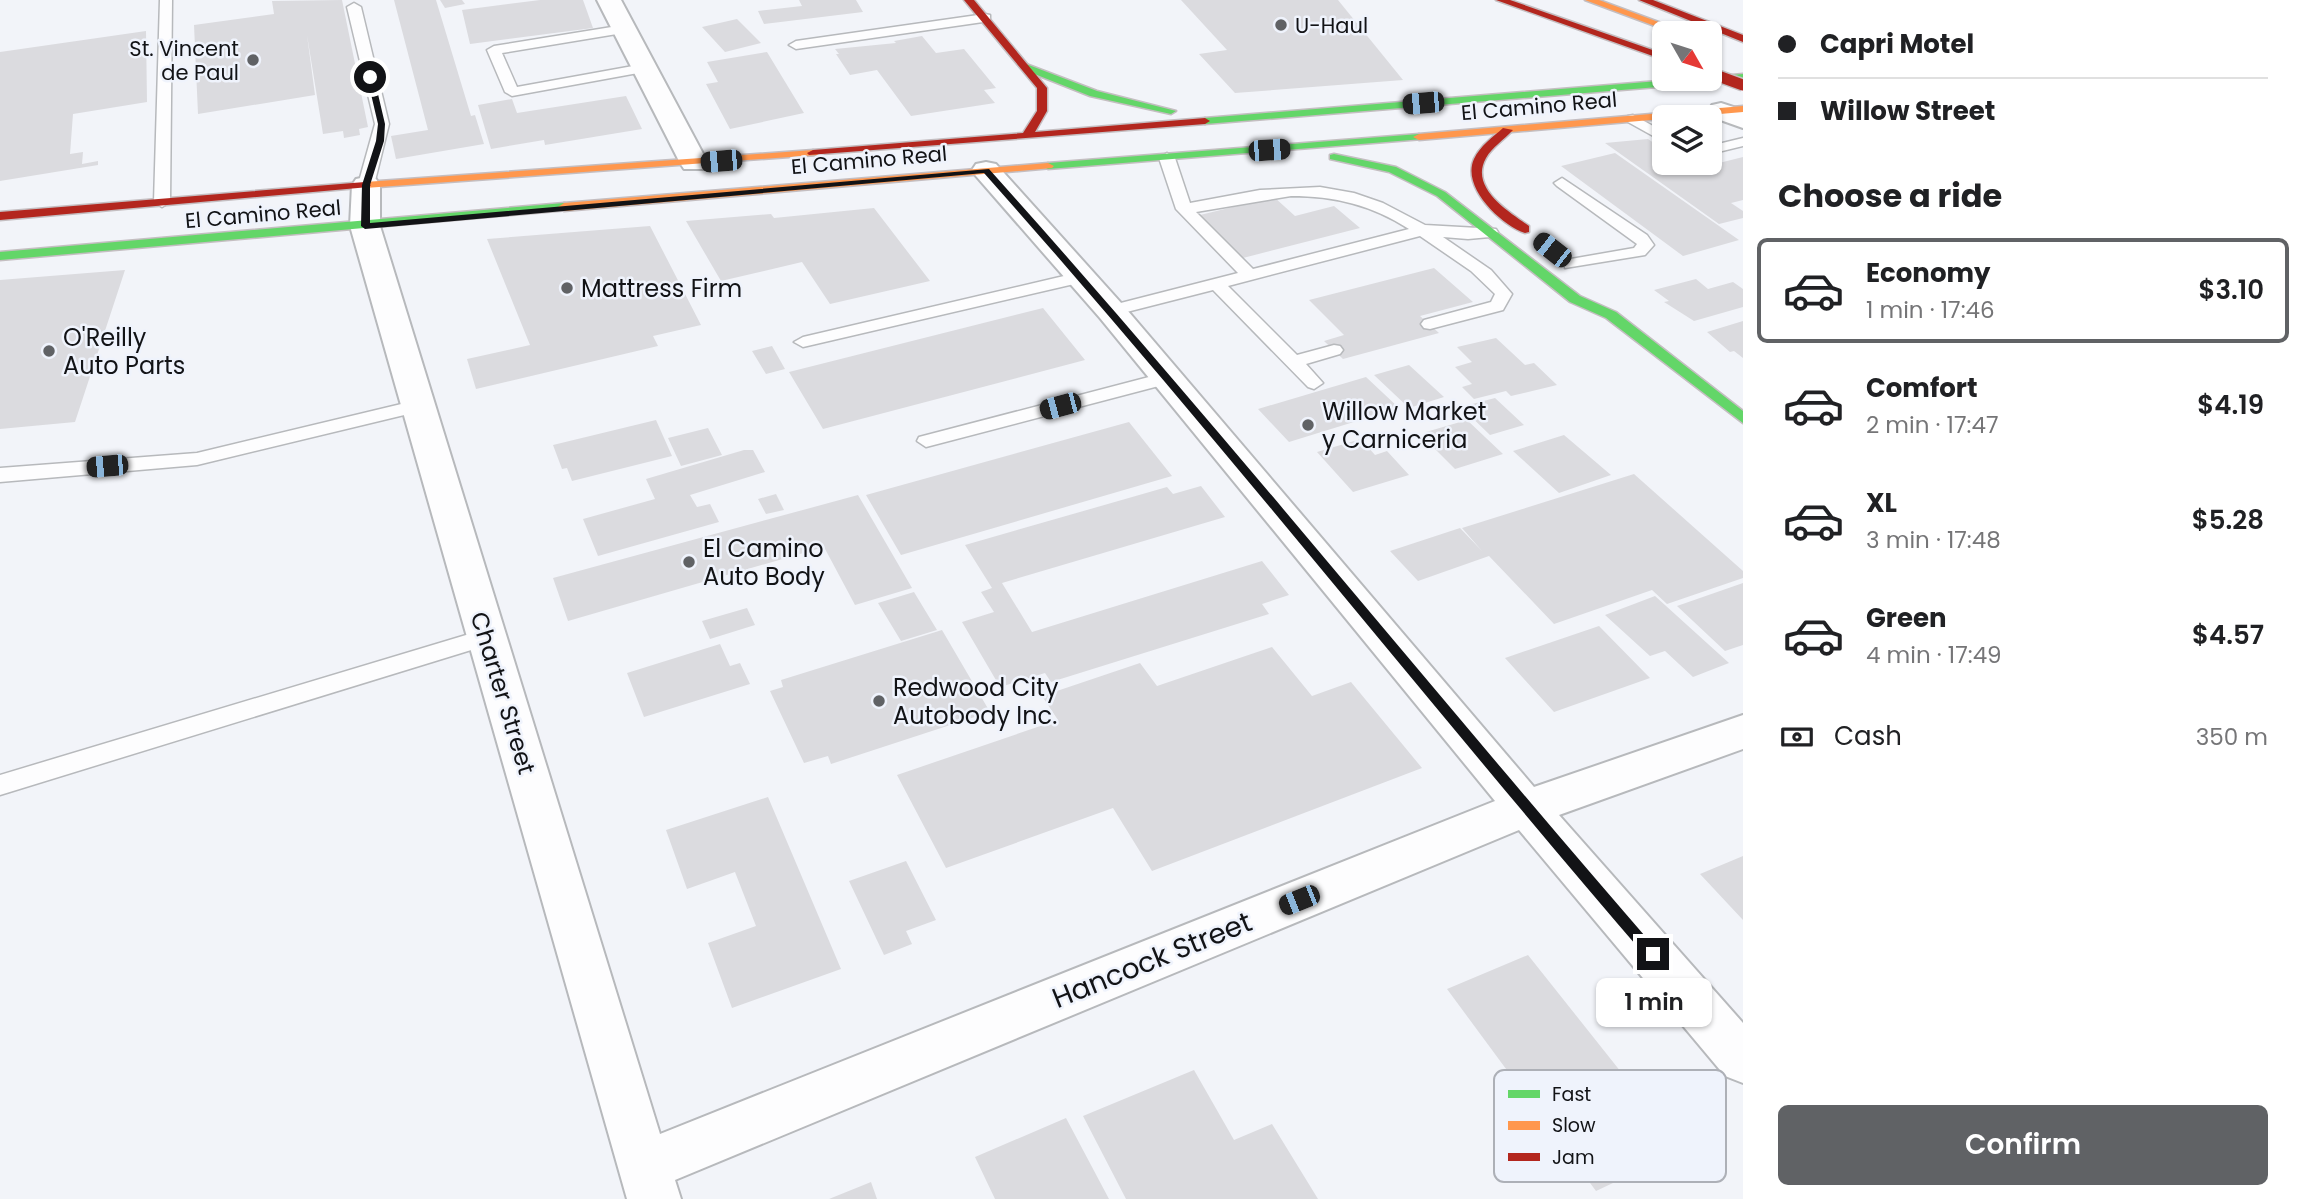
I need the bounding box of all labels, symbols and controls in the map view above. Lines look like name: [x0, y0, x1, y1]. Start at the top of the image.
place label: U-Haul: [1295, 11, 1368, 40]
marker: U-Haul: [1273, 17, 1289, 33]
north arrow: [1652, 21, 1722, 91]
map controls: [1652, 21, 1722, 175]
text: Capri Motel: [1820, 26, 1974, 62]
place label: St. Vincent de Paul: [129, 34, 239, 87]
marker: St. Vincent de Paul: [245, 52, 261, 68]
route start: [354, 61, 386, 93]
street label: El Camino Real: [1460, 85, 1618, 127]
car: [1402, 91, 1445, 115]
text: Willow Street: [1820, 93, 1995, 129]
button: layers: [1652, 105, 1722, 175]
car: [1248, 138, 1291, 162]
street label: El Camino Real: [790, 139, 948, 181]
car: [700, 149, 743, 173]
text: Choose a ride: [1778, 173, 2002, 218]
street label: El Camino Real: [184, 193, 342, 235]
car: [1529, 229, 1576, 271]
text: Economy: [1866, 255, 1990, 291]
icon: car: [1782, 259, 1845, 322]
place label: Mattress Firm: [581, 272, 742, 305]
text: $3.10: [2198, 272, 2264, 308]
marker: Mattress Firm: [559, 280, 575, 296]
text: 1 min · 17:46: [1866, 294, 1995, 326]
place label: O'Reilly Auto Parts: [63, 321, 185, 382]
marker: O'Reilly Auto Parts: [41, 343, 57, 359]
text: Comfort: [1866, 370, 1978, 406]
icon: car: [1782, 374, 1845, 437]
text: $4.19: [2197, 387, 2264, 423]
car: [1037, 390, 1084, 422]
place label: Willow Market y Carniceria: [1322, 395, 1486, 456]
text: 2 min · 17:47: [1866, 409, 1998, 441]
marker: Willow Market y Carniceria: [1300, 417, 1316, 433]
car: [86, 454, 129, 478]
text: XL: [1866, 485, 1897, 521]
icon: car: [1782, 489, 1845, 552]
text: $5.28: [2192, 502, 2264, 538]
text: 3 min · 17:48: [1866, 524, 2001, 556]
place label: El Camino Auto Body: [703, 532, 825, 593]
marker: El Camino Auto Body: [681, 554, 697, 570]
text: Green: [1866, 600, 1947, 636]
icon: car: [1782, 604, 1845, 667]
street label: Charter Street: [463, 608, 543, 778]
text: $4.57: [2192, 617, 2264, 653]
text: 4 min · 17:49: [1866, 639, 2002, 671]
place label: Redwood City Autobody Inc.: [893, 671, 1059, 732]
marker: Redwood City Autobody Inc.: [871, 693, 887, 709]
icon: cash: [1778, 718, 1816, 756]
text: Cash: [1834, 718, 1902, 754]
text: 350 m: [2196, 721, 2268, 753]
car: [1276, 882, 1323, 918]
street label: Hancock Street: [1046, 902, 1258, 1018]
route end: [1637, 938, 1669, 970]
callout: 1 min: [1595, 978, 1711, 1028]
text: 1 min: [1624, 986, 1684, 1018]
legend: [1494, 1070, 1726, 1182]
text: Fast: [1552, 1081, 1591, 1108]
button: Confirm: [1778, 1105, 2268, 1185]
text: Slow: [1552, 1112, 1596, 1139]
text: Jam: [1552, 1144, 1594, 1171]

